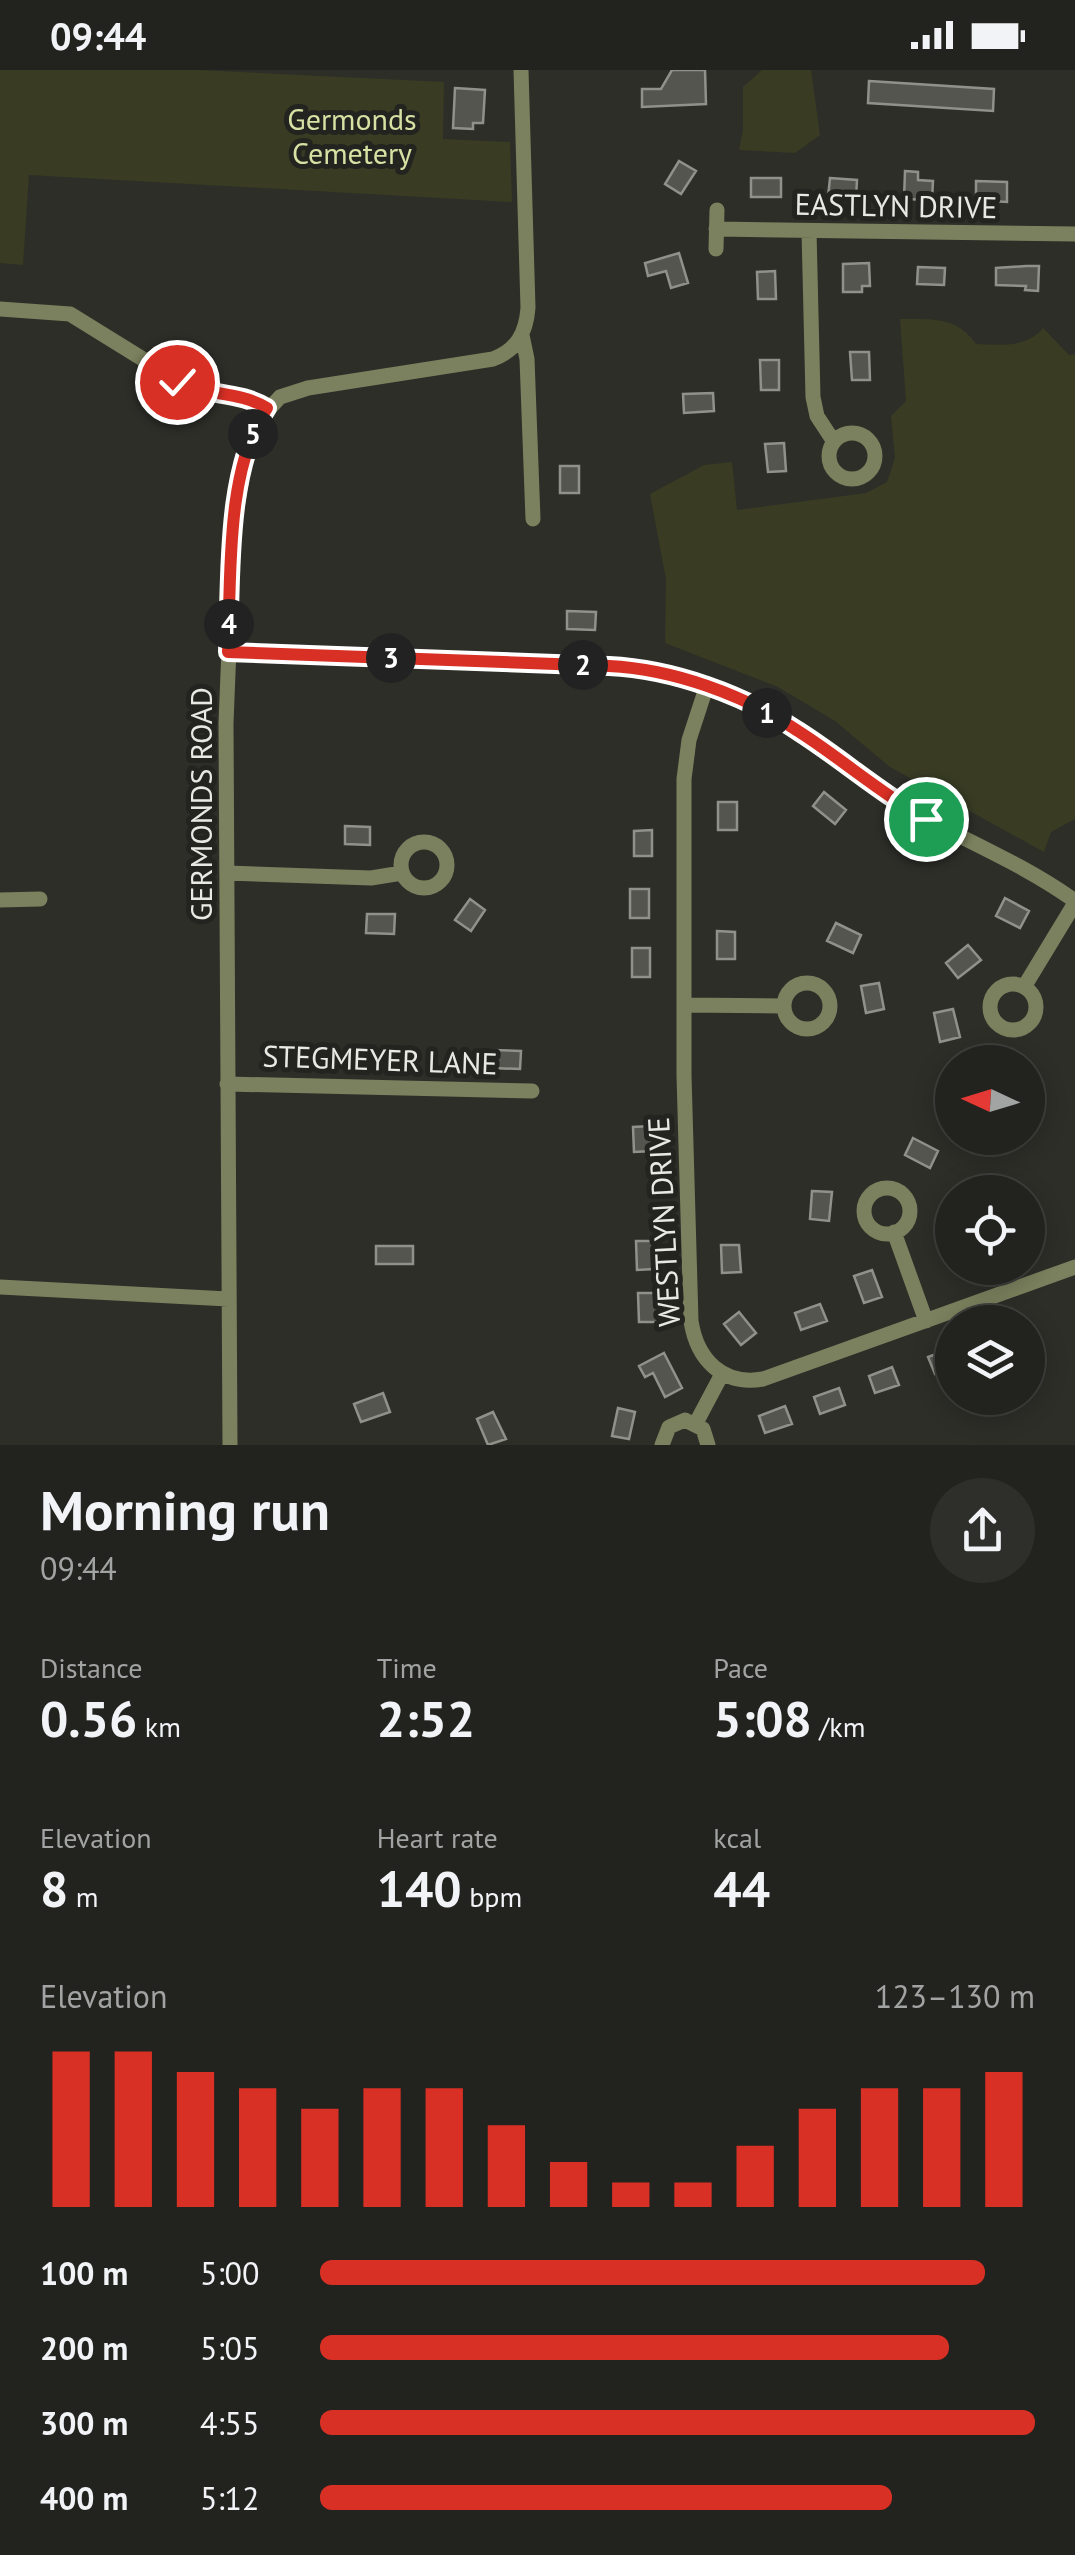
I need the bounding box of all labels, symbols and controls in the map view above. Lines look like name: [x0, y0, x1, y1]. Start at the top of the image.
text: 09:44: [50, 11, 146, 60]
park label: Germonds Cemetery: [287, 99, 417, 172]
street label: EASTLYN DRIVE: [794, 184, 998, 226]
pin: [135, 340, 220, 425]
icon: check: [150, 355, 205, 410]
pin: 5: [228, 409, 278, 459]
text: 5: [245, 415, 261, 452]
pin: 4: [204, 599, 254, 649]
text: 4: [221, 605, 237, 642]
pin: 3: [366, 633, 416, 683]
text: 3: [383, 639, 399, 676]
pin: 2: [558, 640, 608, 690]
text: 2: [575, 646, 591, 683]
street label: GERMONDS ROAD: [181, 687, 220, 921]
pin: 1: [742, 688, 792, 738]
text: 1: [759, 694, 775, 731]
pin: [884, 777, 969, 862]
icon: arrive: [899, 792, 954, 847]
street label: STEGMEYER LANE: [262, 1035, 498, 1083]
north arrow: [935, 1045, 1045, 1155]
map controls: [935, 1045, 1045, 1415]
street label: WESTLYN DRIVE: [638, 1116, 688, 1328]
button: locate: [935, 1175, 1045, 1285]
button: layers: [935, 1305, 1045, 1415]
text: Morning run: [40, 1474, 330, 1545]
button: share: [930, 1478, 1035, 1583]
text: 09:44: [40, 1547, 117, 1589]
text: Distance: [40, 1649, 143, 1686]
text: Time: [377, 1649, 437, 1686]
text: Pace: [713, 1649, 768, 1686]
text: 0.56: [40, 1686, 137, 1751]
text: 2:52: [377, 1686, 475, 1751]
text: 5:08: [713, 1686, 812, 1751]
text: km: [137, 1708, 181, 1745]
text: /km: [812, 1708, 865, 1745]
text: Elevation: [40, 1819, 152, 1856]
text: Heart rate: [377, 1819, 498, 1856]
text: kcal: [713, 1819, 761, 1856]
text: 8: [40, 1856, 68, 1921]
text: 140: [377, 1856, 462, 1921]
text: 44: [713, 1856, 770, 1921]
text: m: [68, 1878, 99, 1915]
text: bpm: [462, 1878, 522, 1915]
text: Elevation: [40, 1975, 167, 2017]
text: 123–130 m: [875, 1975, 1035, 2017]
text: 100 m: [40, 2252, 128, 2294]
text: 5:00: [200, 2252, 259, 2294]
text: 200 m: [40, 2327, 128, 2369]
text: 5:05: [200, 2327, 259, 2369]
text: 300 m: [40, 2402, 128, 2444]
text: 4:55: [200, 2402, 259, 2444]
text: 400 m: [40, 2477, 128, 2519]
text: 5:12: [200, 2477, 259, 2519]

